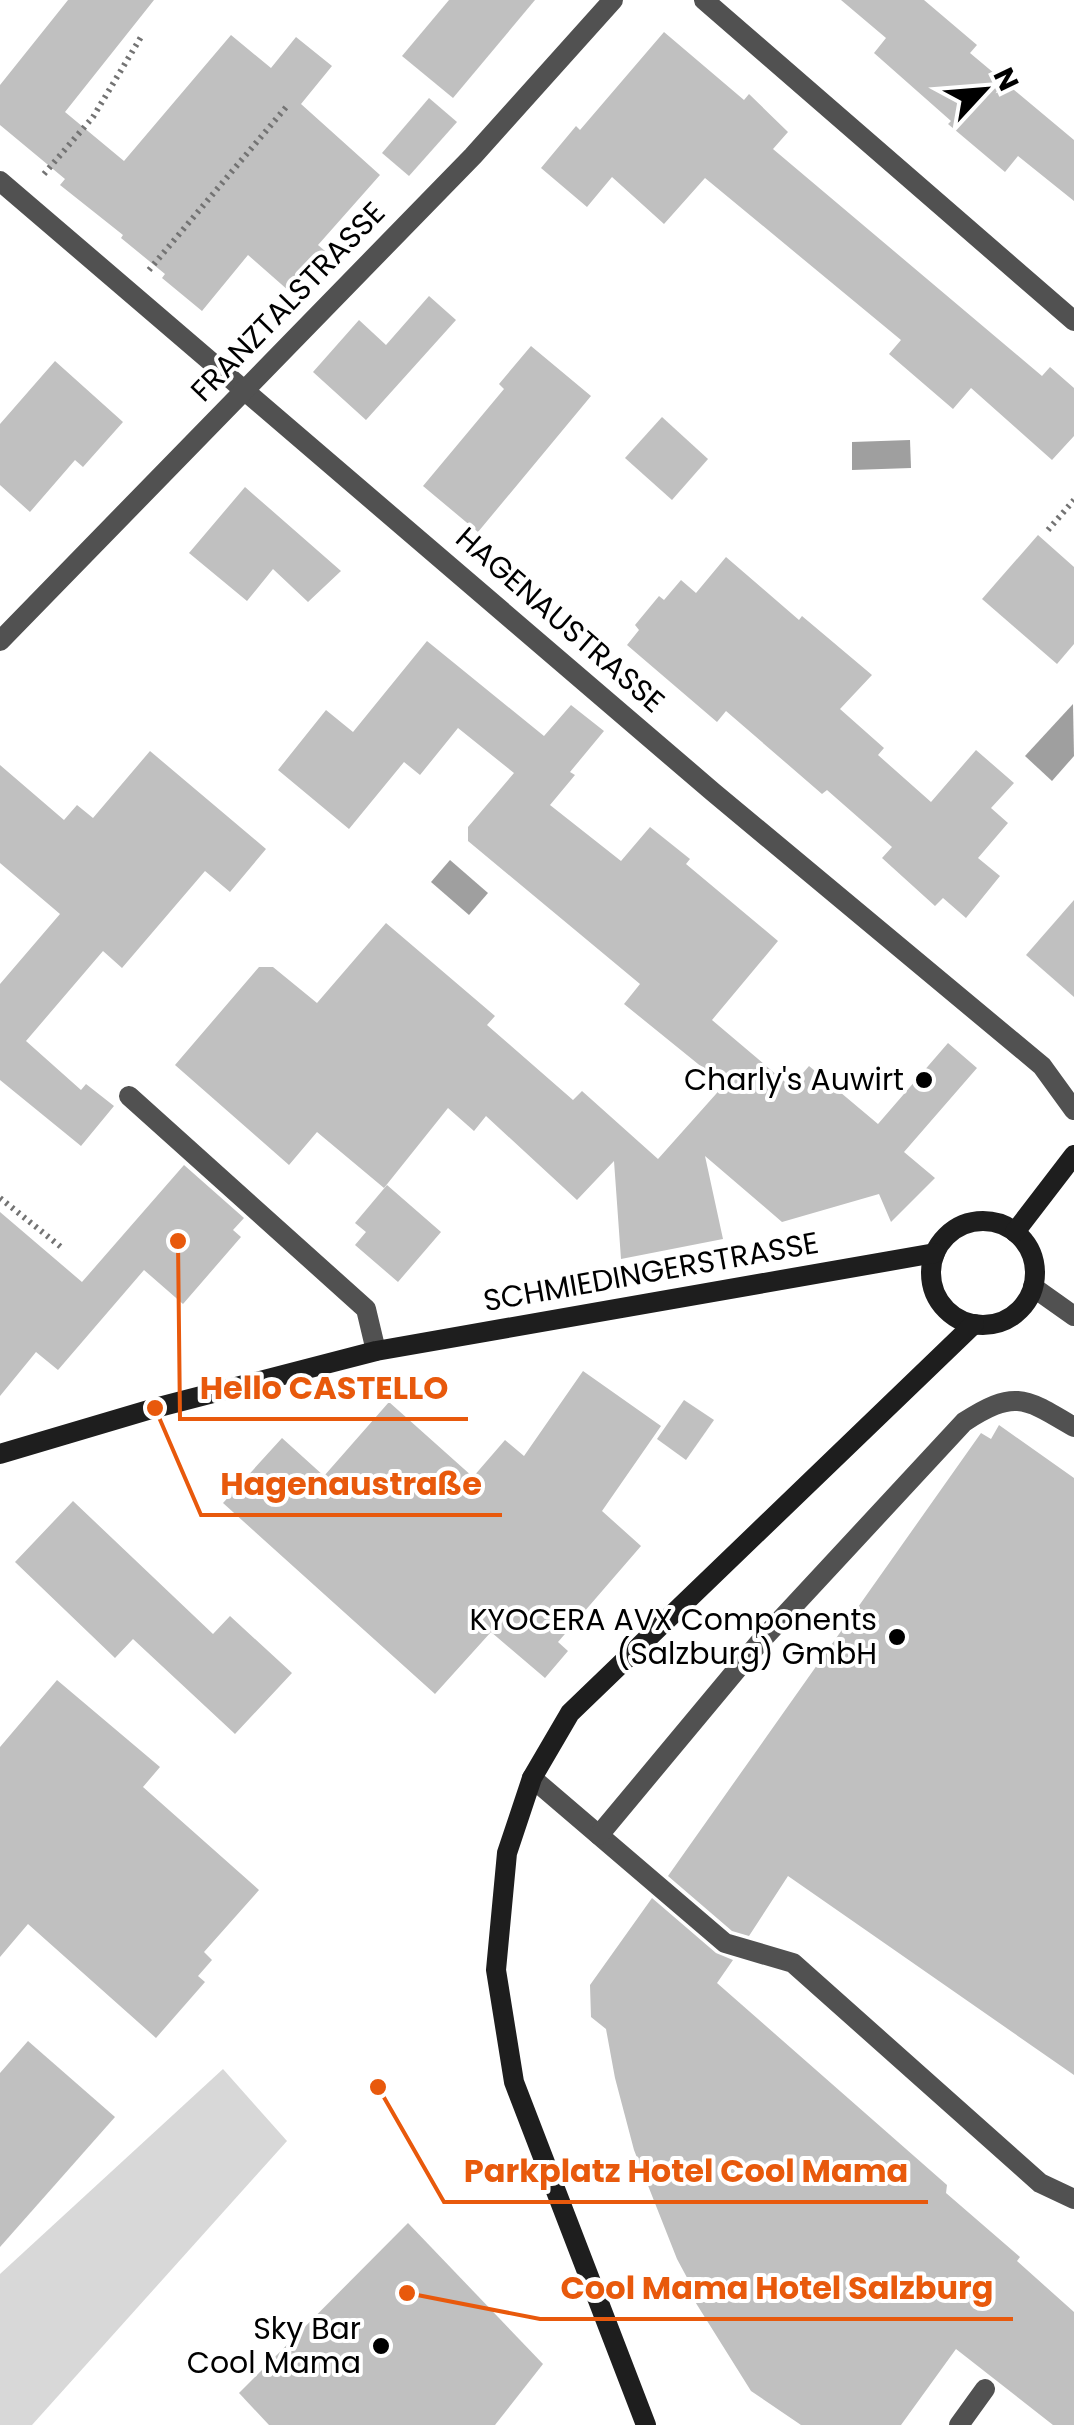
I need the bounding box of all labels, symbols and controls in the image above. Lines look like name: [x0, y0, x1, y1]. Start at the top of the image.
north arrow: [934, 40, 1034, 140]
text: N: [984, 61, 1028, 97]
street label: FRANZTALSTRASSE: [181, 192, 395, 411]
street label: HAGENAUSTRASSE: [447, 517, 674, 723]
place label: Charly's Auwirt: [684, 1058, 904, 1101]
marker: Charly's Auwirt: [913, 1069, 935, 1091]
street label: SCHMIEDINGERSTRASSE: [480, 1221, 822, 1322]
callout: Hello CASTELLO: [180, 1357, 468, 1419]
text: Hello CASTELLO: [200, 1365, 448, 1410]
callout: Hagenaustraße: [201, 1453, 502, 1515]
text: Hagenaustraße: [220, 1461, 482, 1506]
place label: KYOCERA AVX Components (Salzburg) GmbH: [469, 1598, 877, 1675]
marker: KYOCERA AVX Components (Salzburg) GmbH: [886, 1626, 908, 1648]
callout: Parkplatz Hotel Cool Mama: [444, 2140, 928, 2202]
text: Parkplatz Hotel Cool Mama: [464, 2148, 908, 2193]
callout: Cool Mama Hotel Salzburg: [540, 2257, 1013, 2319]
text: Cool Mama Hotel Salzburg: [560, 2265, 994, 2310]
place label: Sky Bar Cool Mama: [187, 2307, 361, 2384]
marker: Sky Bar Cool Mama: [370, 2335, 392, 2357]

